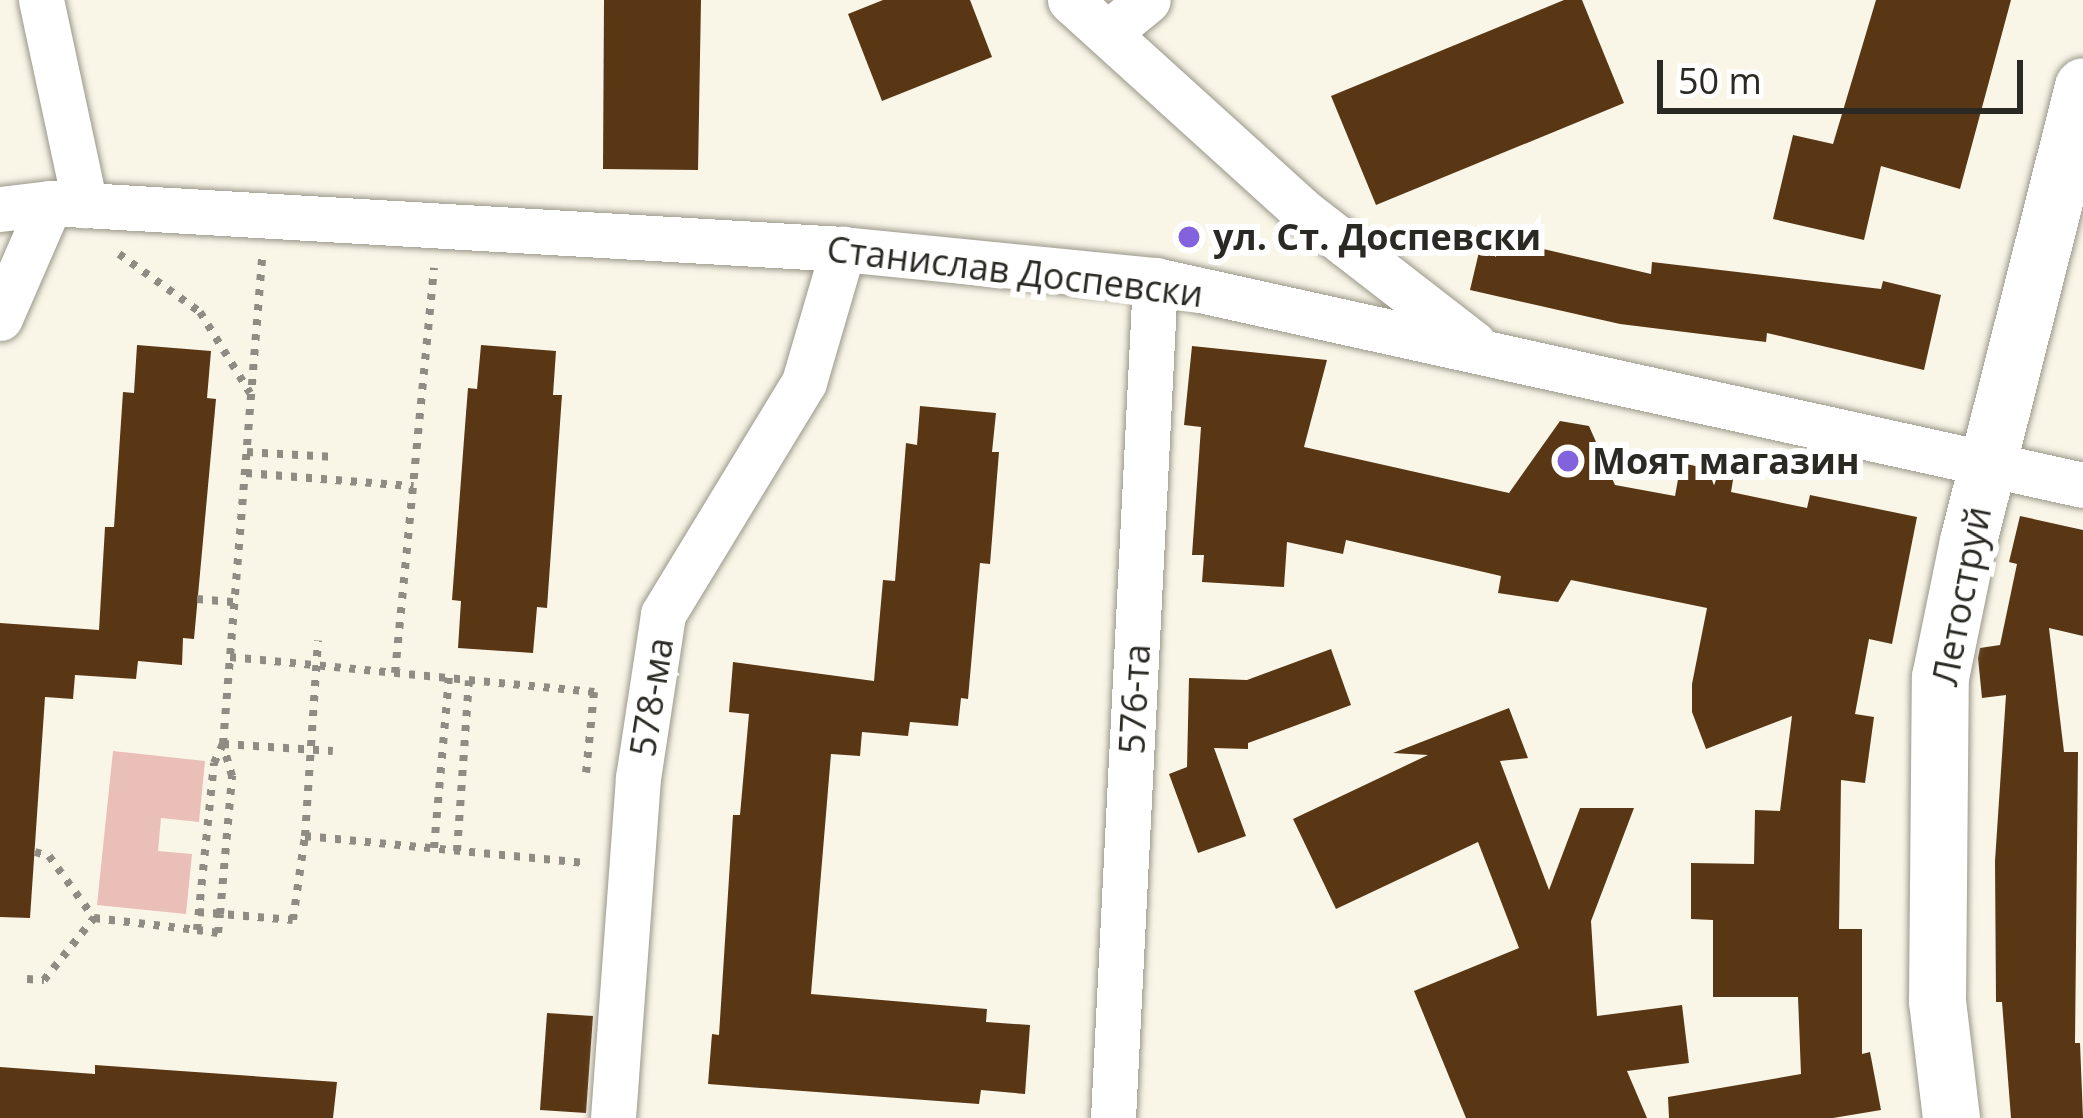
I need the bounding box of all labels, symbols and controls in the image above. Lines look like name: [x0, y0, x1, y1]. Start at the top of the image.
scale bar: [1663, 36, 2029, 110]
text: 50 m: [1678, 56, 1762, 105]
place label: ул. Ст. Доспевски: [1213, 215, 1541, 259]
marker: ул. Ст. Доспевски: [1176, 224, 1202, 250]
street label: Станислав Доспевски: [824, 226, 1206, 316]
place label: Моят магазин: [1592, 439, 1860, 483]
marker: Моят магазин: [1555, 448, 1581, 474]
street label: Летоструй: [1923, 503, 1999, 689]
street label: 578-ма: [620, 634, 682, 760]
street label: 576-та: [1110, 643, 1158, 755]

